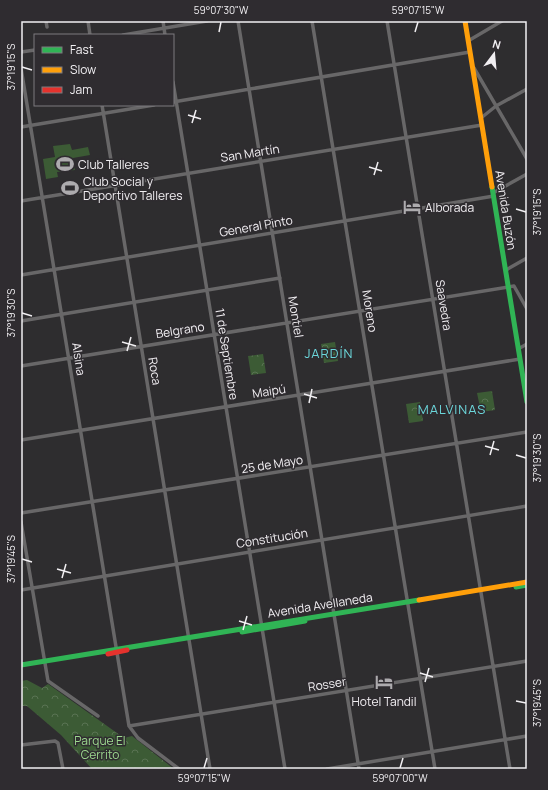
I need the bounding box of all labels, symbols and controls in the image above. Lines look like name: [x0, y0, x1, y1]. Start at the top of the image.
text: 59°07'30"W: [194, 3, 249, 17]
text: 59°07'15"W: [392, 3, 445, 17]
legend: [34, 34, 174, 106]
north arrow: [474, 34, 514, 74]
text: N: [491, 36, 503, 52]
text: Fast: [70, 41, 94, 58]
text: 37°19'15"S: [4, 43, 18, 91]
text: Slow: [70, 61, 96, 78]
text: Jam: [70, 81, 92, 98]
street label: San Martín: [219, 140, 281, 166]
sports icon: Club Talleres: [55, 154, 75, 174]
place label: Club Talleres: [78, 156, 149, 173]
street label: Avenida Buzón: [491, 169, 521, 251]
place label: Club Social y Deportivo Talleres: [83, 173, 183, 204]
sports icon: Club Social y Deportivo Talleres: [60, 178, 80, 198]
text: 37°19'15"S: [530, 188, 544, 236]
hotel icon: Alborada: [402, 197, 422, 217]
place label: Alborada: [425, 199, 474, 216]
street label: General Pinto: [218, 211, 294, 241]
street label: Saavedra: [432, 278, 456, 332]
text: 37°19'30"S: [4, 288, 18, 338]
street label: Moreno: [358, 289, 382, 333]
street label: Montiel: [284, 295, 308, 339]
street label: 11 de Septiembre: [211, 307, 243, 401]
street label: Belgrano: [154, 318, 206, 342]
street label: Alsina: [68, 341, 90, 377]
district label: JARDÍN: [305, 344, 353, 362]
street label: Roca: [144, 356, 166, 386]
street label: Maipú: [251, 380, 287, 402]
district label: MALVINAS: [418, 400, 486, 418]
text: 37°19'30"S: [530, 433, 544, 483]
street label: 25 de Mayo: [240, 451, 304, 477]
street label: Constitución: [235, 524, 309, 552]
text: 37°19'45"S: [4, 535, 18, 583]
street label: Avenida Avellaneda: [266, 588, 374, 622]
street label: Rosser: [307, 672, 348, 695]
hotel icon: Hotel Tandil: [374, 672, 394, 692]
text: 37°19'45"S: [530, 679, 544, 727]
place label: Hotel Tandil: [352, 693, 416, 710]
park label: Parque El Cerrito: [74, 732, 126, 763]
text: 59°07'15"W: [178, 771, 231, 785]
text: 59°07'00"W: [372, 771, 428, 785]

